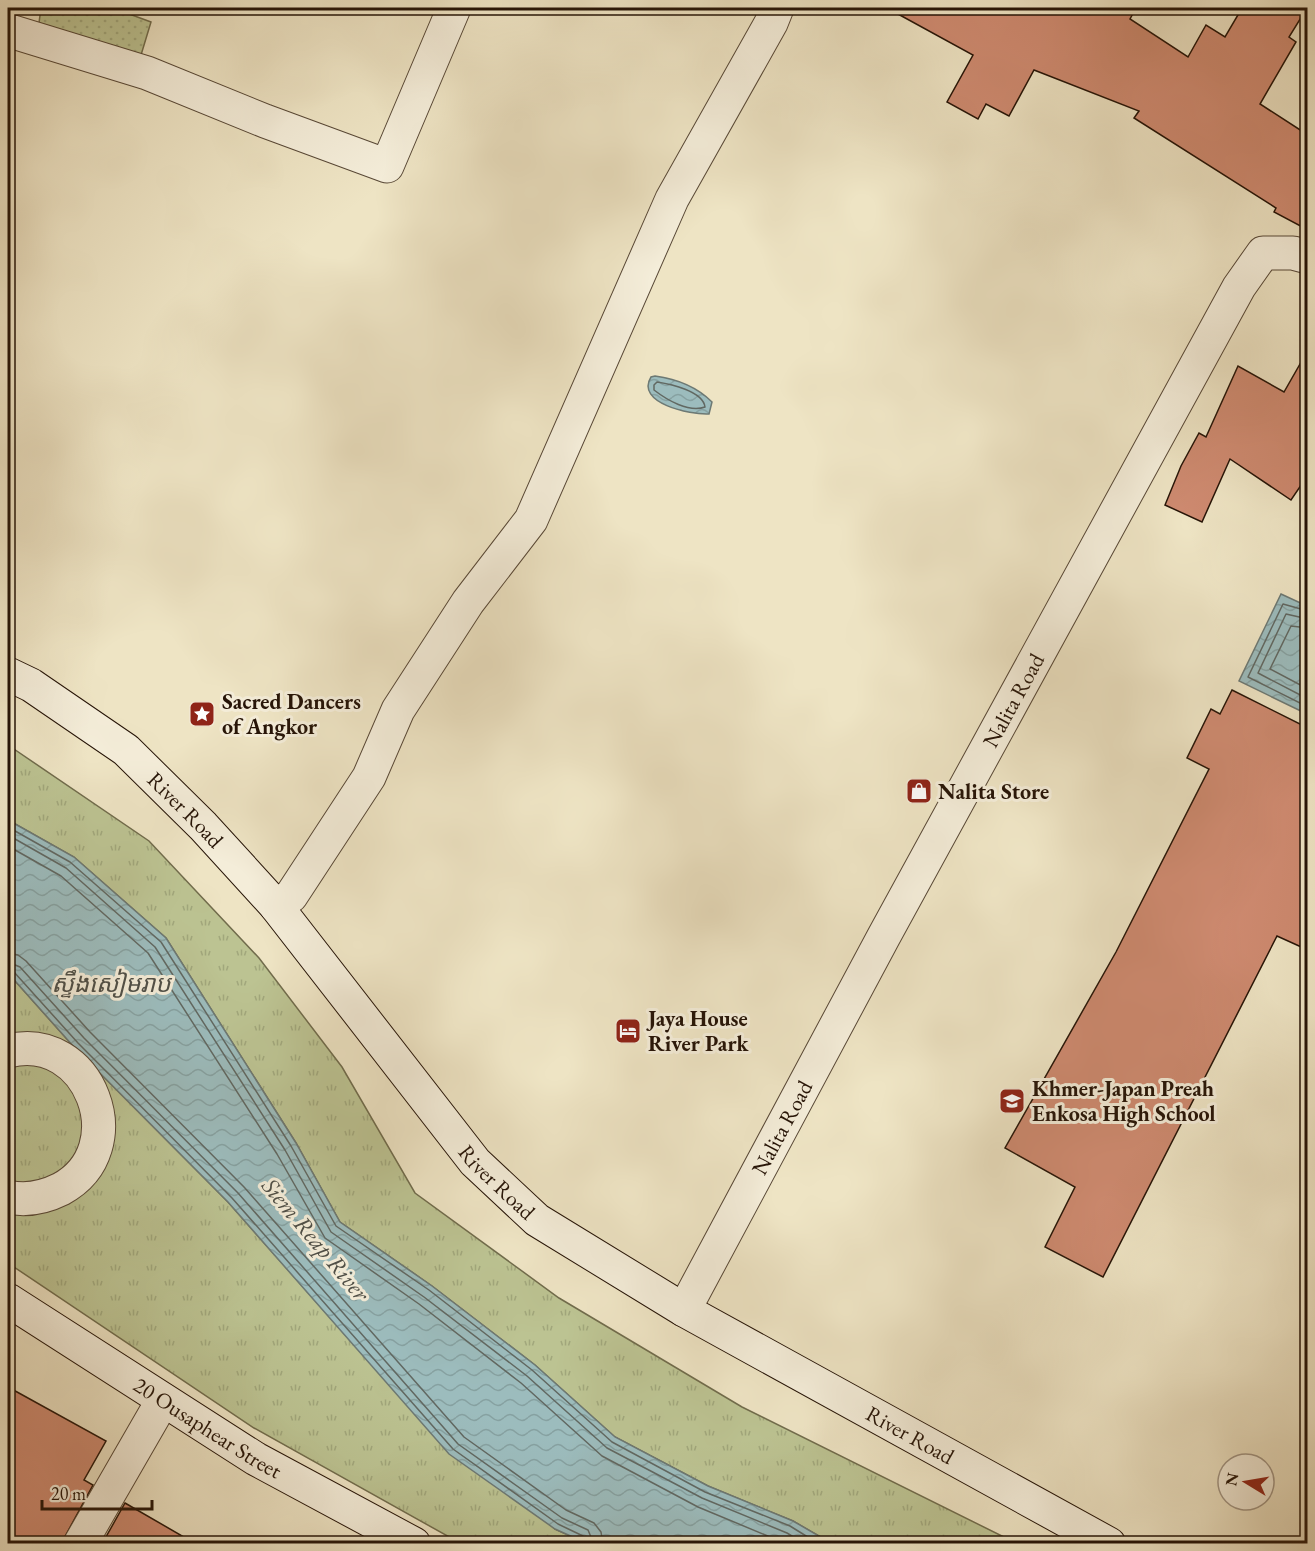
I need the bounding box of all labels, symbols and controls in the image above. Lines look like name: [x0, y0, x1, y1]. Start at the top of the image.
street label: Nalita Road: [976, 647, 1051, 752]
place label: Sacred Dancers of Angkor: [222, 687, 361, 741]
place icon: Sacred Dancers of Angkor: [187, 699, 217, 729]
street label: River Road: [142, 765, 231, 855]
shop icon: Nalita Store: [904, 776, 934, 806]
place label: Nalita Store: [938, 777, 1049, 806]
water label: ស្ទឹងសៀមរាប: [52, 968, 172, 999]
place label: Jaya House River Park: [646, 1004, 750, 1058]
hotel icon: Jaya House River Park: [613, 1016, 643, 1046]
street label: Nalita Road: [745, 1074, 819, 1180]
place label: Khmer-Japan Preah Enkosa High School: [1032, 1074, 1216, 1128]
school or university icon: Khmer-Japan Preah Enkosa High School: [997, 1086, 1027, 1116]
street label: River Road: [452, 1138, 542, 1226]
water label: Siem Reap River: [255, 1170, 378, 1309]
street label: 20 Ousaphear Street: [128, 1370, 287, 1485]
street label: River Road: [861, 1399, 960, 1471]
north arrow: [1216, 1452, 1276, 1512]
text: N: [1220, 1471, 1243, 1488]
scale bar: [42, 1473, 152, 1511]
text: 20 m: [51, 1482, 86, 1505]

